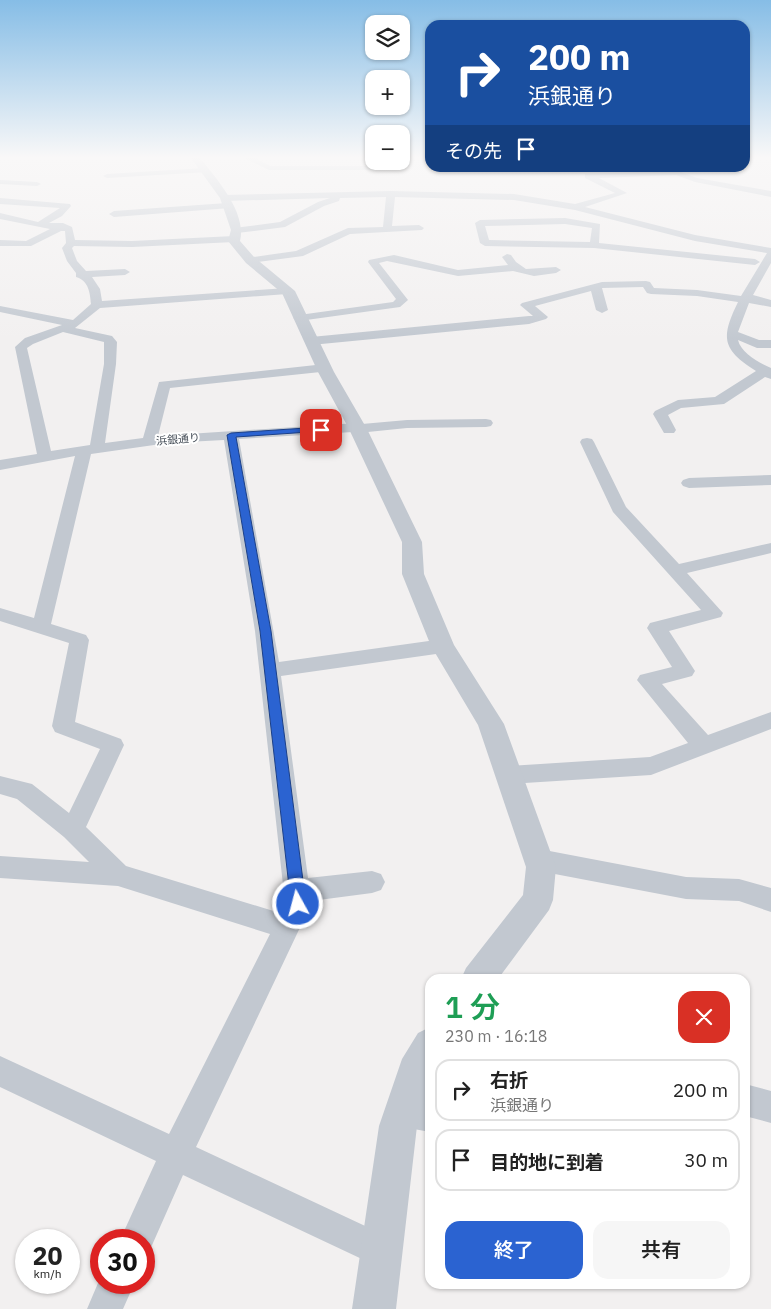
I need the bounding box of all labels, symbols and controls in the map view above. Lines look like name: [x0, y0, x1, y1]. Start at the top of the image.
map controls: [365, 15, 410, 170]
button: layers: [365, 15, 410, 60]
text: 200 m: [528, 34, 631, 80]
icon: right: [445, 40, 510, 105]
button: +: [365, 70, 410, 115]
text: 浜銀通り: [528, 81, 616, 110]
button: −: [365, 125, 410, 170]
icon: arrive: [512, 135, 540, 163]
text: その先: [445, 139, 502, 163]
pin: [300, 409, 342, 451]
icon: arrive: [307, 416, 335, 444]
street label: 浜銀通り: [155, 430, 201, 448]
position arrow: [271, 877, 323, 929]
text: 1 分: [445, 987, 500, 1026]
button: close: [678, 991, 730, 1043]
text: 230 m · 16:18: [445, 1026, 547, 1046]
text: 右折: [490, 1068, 528, 1092]
icon: right: [447, 1076, 475, 1104]
text: 200 m: [673, 1078, 728, 1102]
text: 浜銀通り: [490, 1095, 554, 1115]
icon: arrive: [447, 1146, 475, 1174]
text: 30 m: [684, 1148, 728, 1172]
text: 目的地に到着: [490, 1150, 604, 1174]
button: 終了: [445, 1221, 583, 1279]
button: 共有: [593, 1221, 730, 1279]
speed limit sign: 30: [90, 1229, 155, 1294]
text: 20: [32, 1239, 63, 1272]
text: km/h: [33, 1266, 62, 1281]

